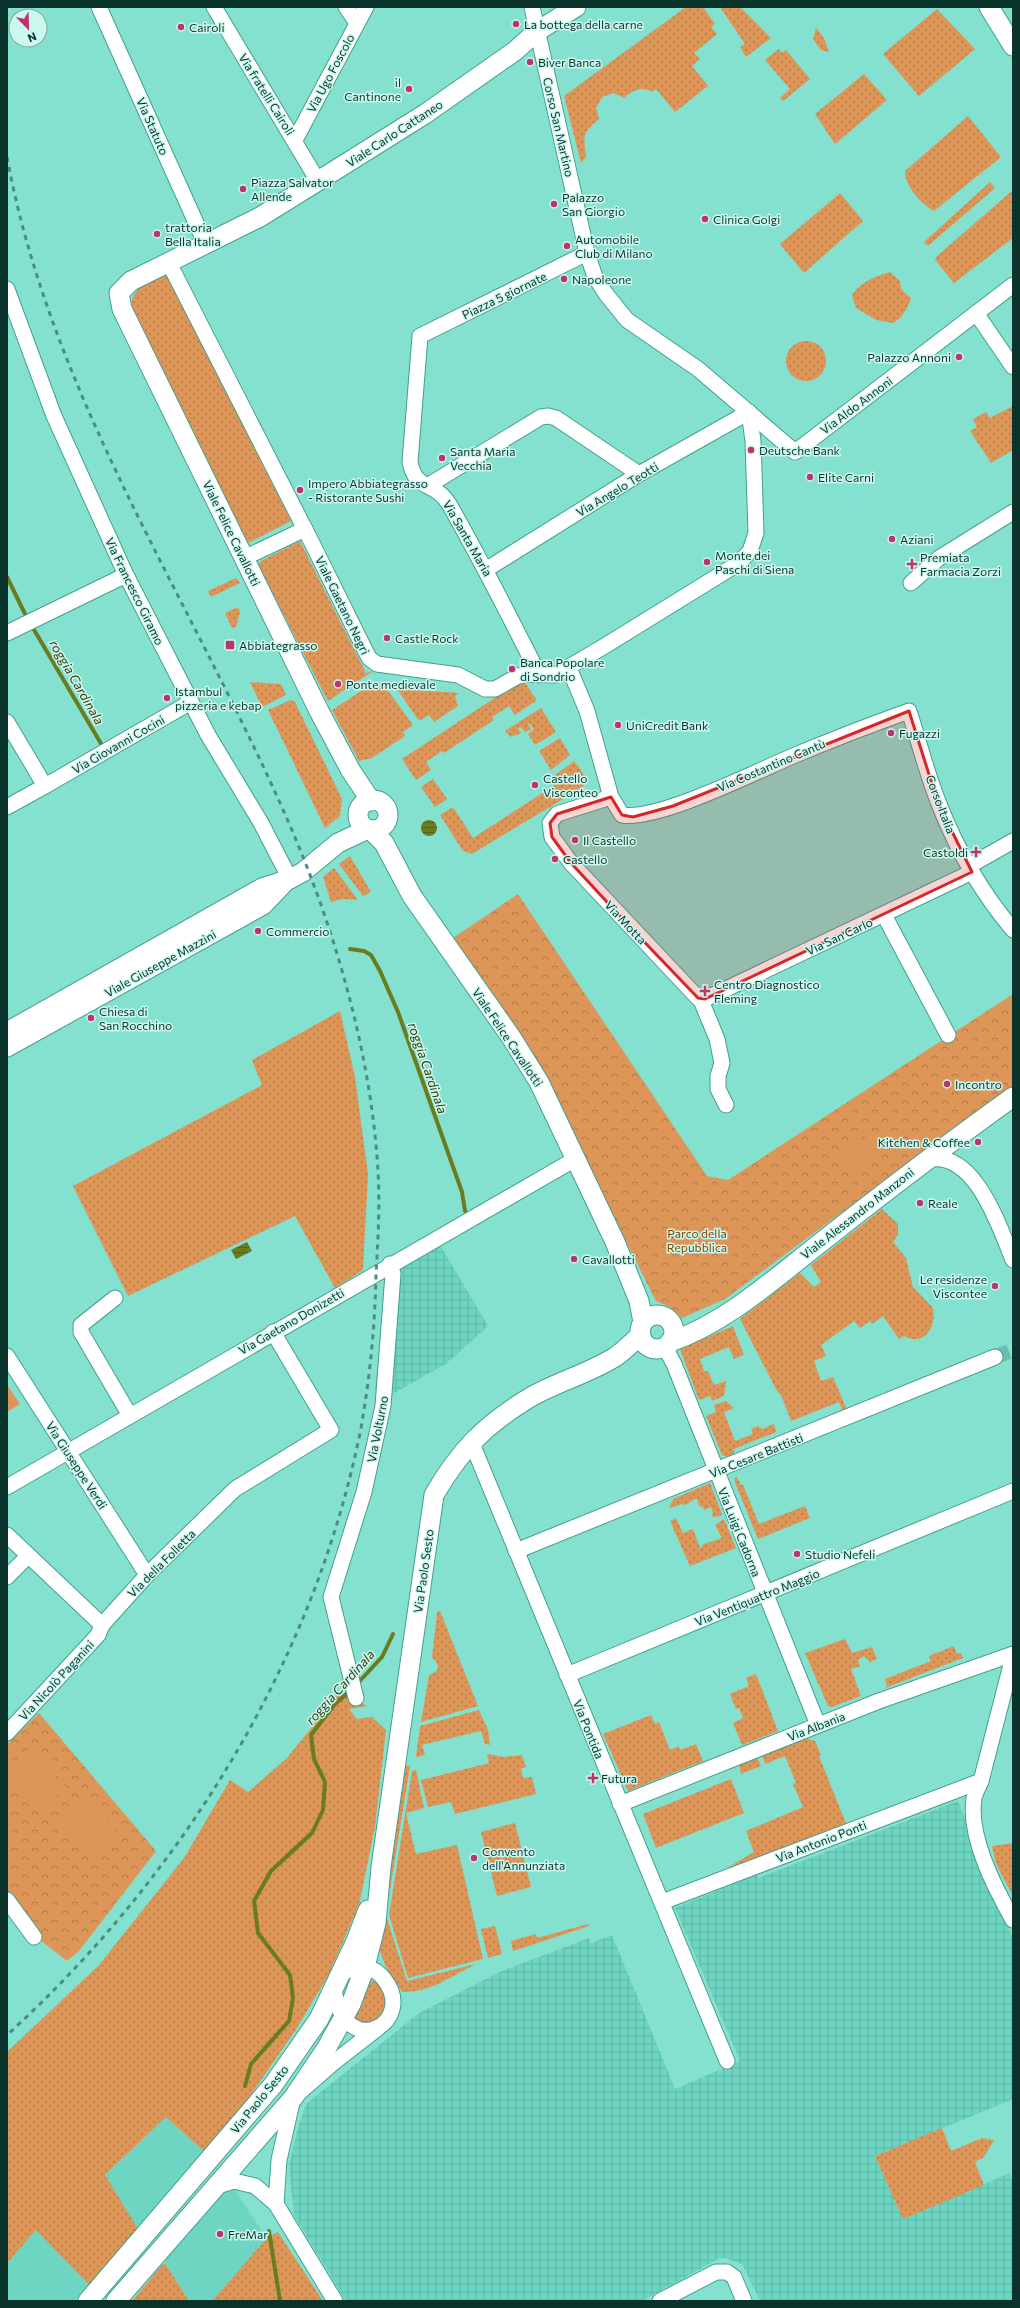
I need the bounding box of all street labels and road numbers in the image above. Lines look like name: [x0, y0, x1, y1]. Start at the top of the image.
street label: Via Ugo Foscolo: [303, 31, 357, 115]
street label: Via fratelli Cairoli: [236, 51, 298, 137]
street label: Corso San Martino: [541, 76, 577, 178]
street label: Via Statuto: [134, 95, 172, 157]
street label: Viale Carlo Cattaneo: [343, 97, 445, 169]
street label: Piazza 5 giornate: [459, 268, 549, 322]
street label: Via Aldo Annoni: [817, 373, 895, 437]
street label: Via Angelo Teotti: [573, 459, 661, 519]
street label: Viale Felice Cavallotti: [200, 478, 264, 588]
street label: Via Santa Maria: [441, 498, 495, 578]
street label: Via Francesco Giramo: [103, 535, 167, 647]
street label: Viale Gaetano Negri: [313, 553, 373, 657]
street label: Via Giovanni Cocini: [69, 712, 167, 776]
street label: Via Costantino Cantù: [715, 736, 827, 794]
street label: Corso Italia: [923, 773, 959, 835]
street label: Via Motta: [602, 897, 650, 947]
street label: Via San Carlo: [803, 914, 875, 958]
street label: Viale Giuseppe Mazzini: [102, 927, 218, 999]
street label: Viale Felice Cavallotti: [470, 985, 546, 1089]
street label: Viale Alessandro Manzoni: [798, 1165, 916, 1261]
street label: Via Gaetano Donizetti: [236, 1285, 346, 1357]
street label: Via Volturno: [364, 1394, 390, 1464]
street label: Via Giuseppe Verdi: [44, 1419, 110, 1511]
street label: Via Cesare Battisti: [707, 1430, 805, 1480]
street label: Via Luigi Cadorna: [716, 1485, 764, 1579]
street label: Via della Folletta: [124, 1526, 198, 1600]
street label: Via Paolo Sesto: [410, 1528, 436, 1614]
street label: Via Ventiquattro Maggio: [693, 1566, 821, 1628]
street label: Via Nicolò Paganini: [15, 1637, 97, 1723]
street label: Via Pontida: [571, 1697, 607, 1761]
street label: Via Albania: [785, 1709, 847, 1743]
street label: Via Antonio Ponti: [774, 1817, 868, 1865]
street label: Via Paolo Sesto: [227, 2062, 291, 2136]

